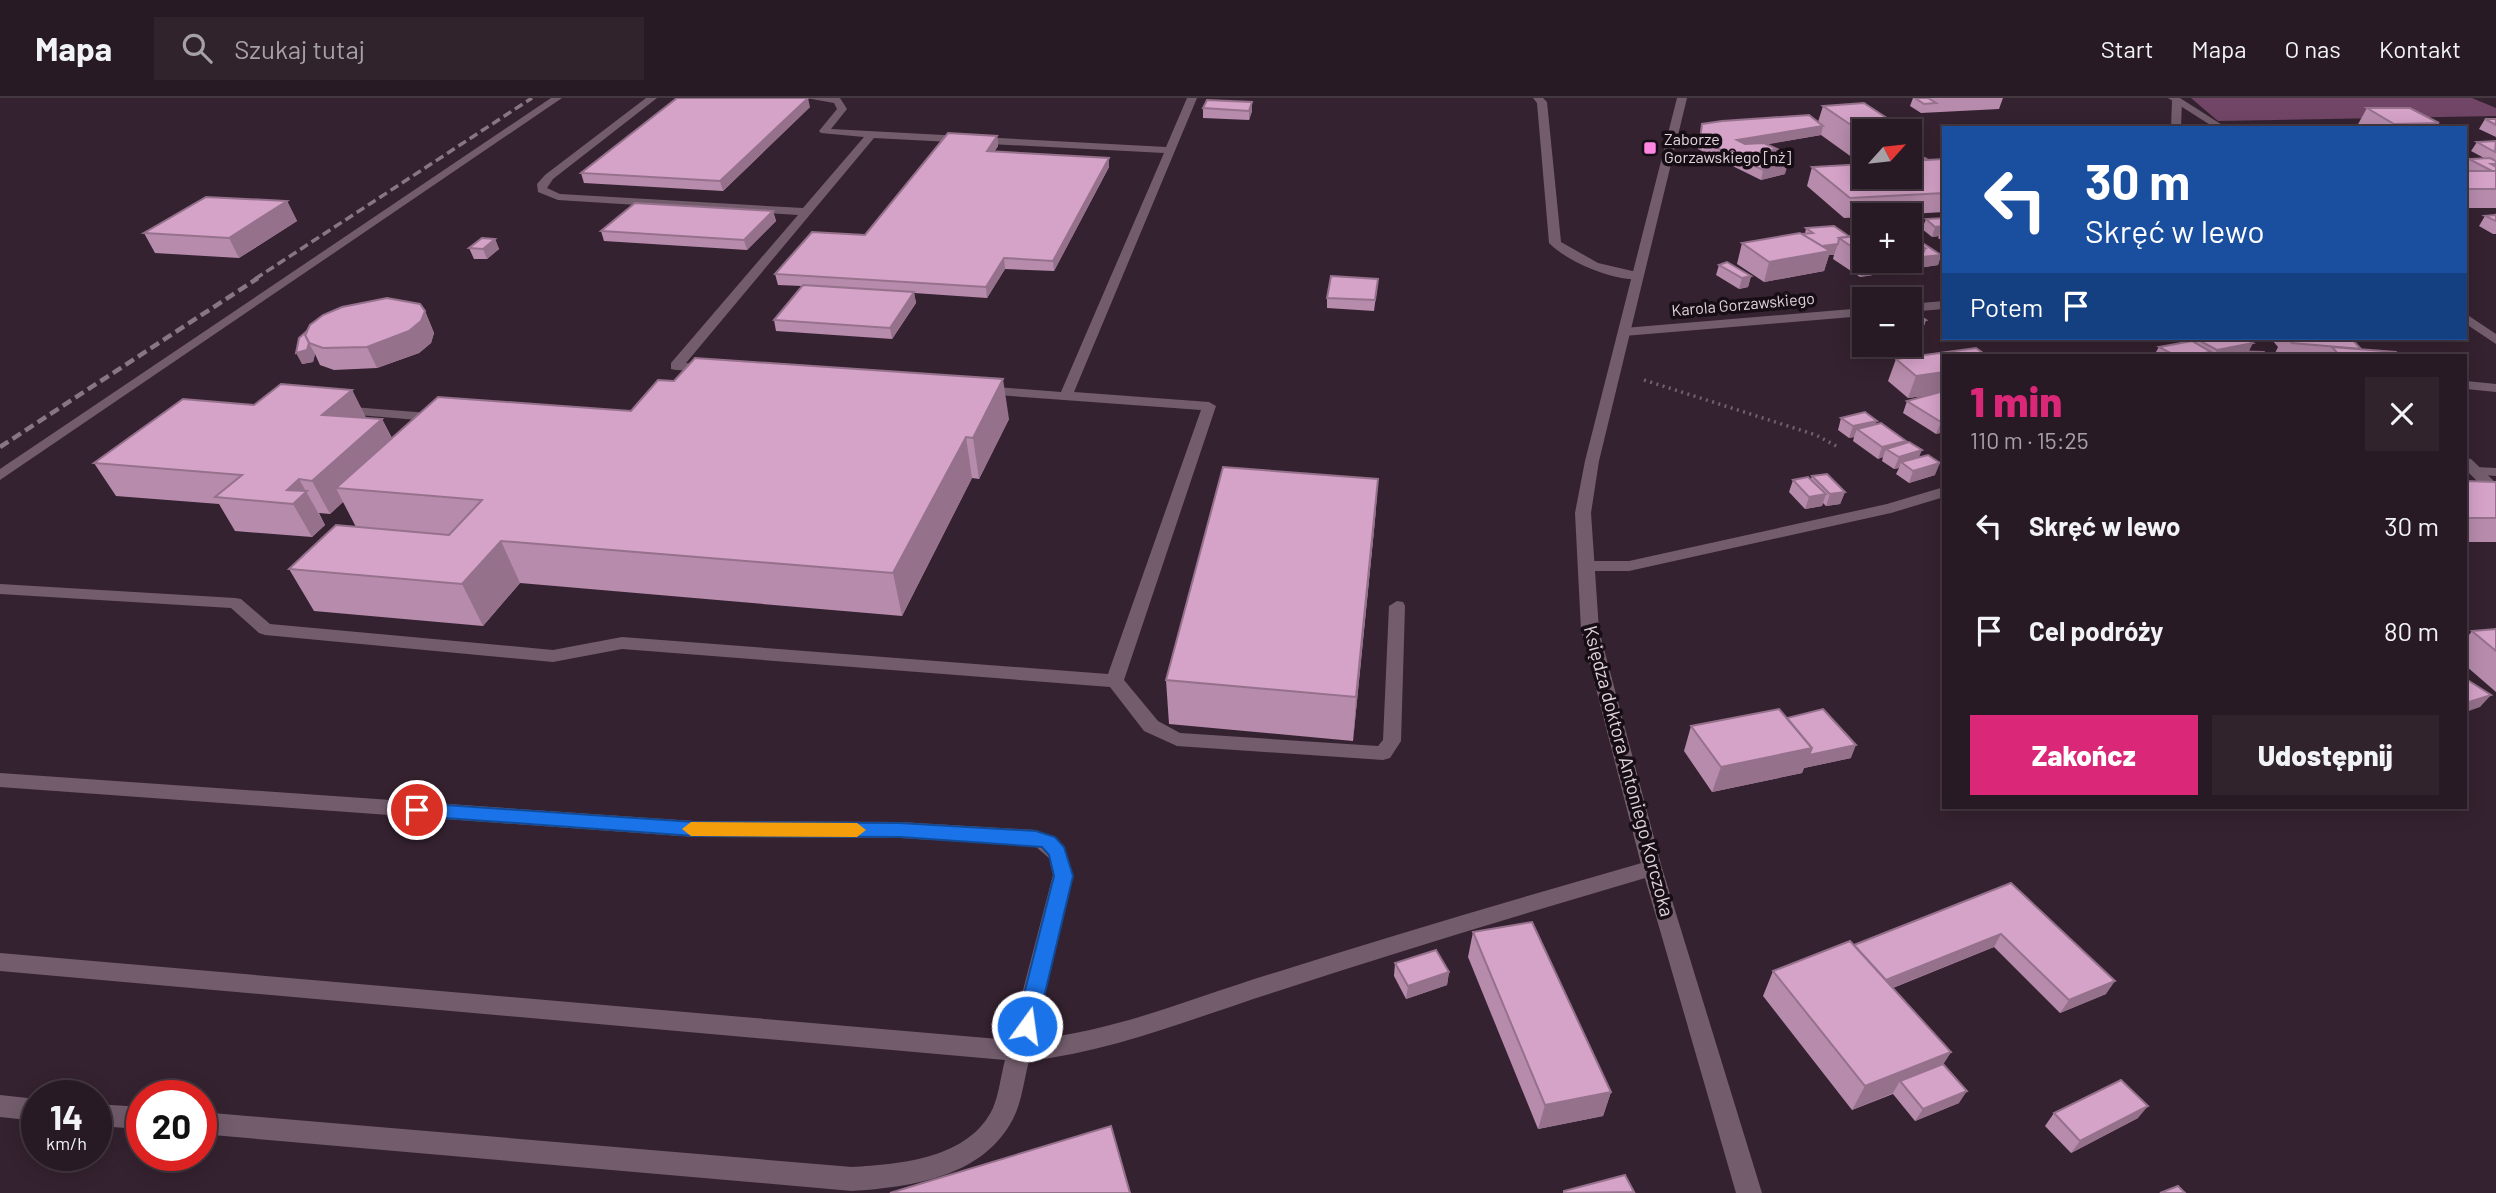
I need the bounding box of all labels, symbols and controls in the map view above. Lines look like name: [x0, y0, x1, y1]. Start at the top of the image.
search box: [154, 17, 644, 80]
text: Mapa: [35, 28, 112, 68]
icon: search: [178, 29, 216, 67]
text: Szukaj tutaj: [234, 33, 365, 64]
text: Start: [2101, 34, 2153, 63]
text: Mapa: [2191, 34, 2246, 63]
text: O nas: [2284, 34, 2341, 63]
text: Kontakt: [2379, 34, 2461, 63]
north arrow: [1852, 119, 1922, 189]
map controls: [1852, 119, 1922, 357]
place label: Zaborze Gorzawskiego [nż]: [1664, 129, 1791, 166]
marker: Zaborze Gorzawskiego [nż]: [1642, 140, 1658, 156]
text: 30 m: [2085, 151, 2190, 210]
icon: left: [1970, 154, 2061, 245]
button: +: [1852, 203, 1922, 273]
text: Skręć w lewo: [2085, 211, 2265, 249]
button: −: [1852, 287, 1922, 357]
icon: arrive: [2057, 287, 2095, 325]
street label: Karola Gorzawskiego: [1671, 288, 1815, 319]
text: Potem: [1970, 291, 2043, 322]
text: 1 min: [1970, 375, 2062, 425]
button: close: [2365, 377, 2439, 451]
text: 110 m · 15:25: [1970, 426, 2089, 454]
icon: left: [1970, 507, 2008, 545]
text: Skręć w lewo: [2029, 510, 2181, 541]
text: 30 m: [2384, 510, 2439, 541]
icon: arrive: [1970, 612, 2008, 650]
text: Cel podróży: [2029, 615, 2163, 646]
text: 80 m: [2384, 615, 2439, 646]
street label: Księdza doktora Antoniego Korczoka: [1580, 623, 1679, 919]
button: Zakończ: [1970, 715, 2198, 795]
button: Udostępnij: [2212, 715, 2439, 795]
pin: [387, 780, 447, 840]
icon: arrive: [398, 791, 436, 829]
position arrow: [990, 989, 1064, 1063]
speed limit sign: 20: [126, 1080, 217, 1171]
text: 14: [50, 1095, 83, 1137]
text: km/h: [46, 1132, 87, 1154]

